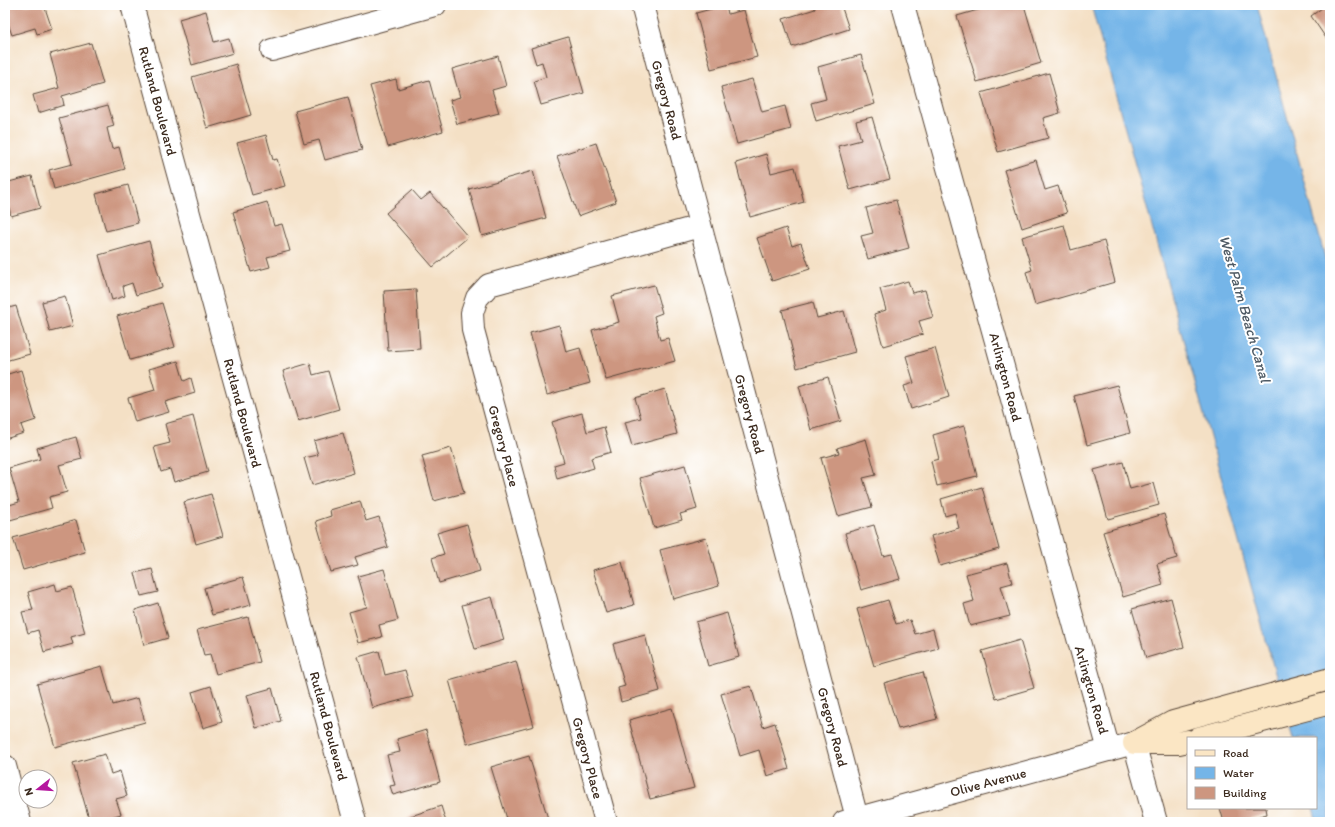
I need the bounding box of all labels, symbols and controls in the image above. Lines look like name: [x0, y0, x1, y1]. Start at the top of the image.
street label: Rutland Boulevard: [135, 45, 180, 158]
street label: Gregory Road: [648, 58, 685, 142]
water label: West Palm Beach Canal: [1215, 234, 1275, 386]
street label: Arlington Road: [986, 331, 1026, 424]
street label: Rutland Boulevard: [220, 357, 265, 470]
street label: Gregory Road: [731, 372, 768, 456]
street label: Gregory Place: [484, 403, 523, 489]
street label: Arlington Road: [1071, 644, 1112, 737]
street label: Rutland Boulevard: [306, 670, 351, 783]
street label: Gregory Road: [814, 685, 851, 769]
street label: Gregory Place: [568, 715, 607, 801]
legend: [1187, 737, 1317, 809]
text: Road: [1223, 746, 1249, 760]
street label: Olive Avenue: [948, 764, 1029, 801]
text: Water: [1223, 766, 1254, 780]
north arrow: [18, 769, 58, 809]
text: N: [22, 786, 36, 797]
text: Building: [1223, 786, 1267, 800]

